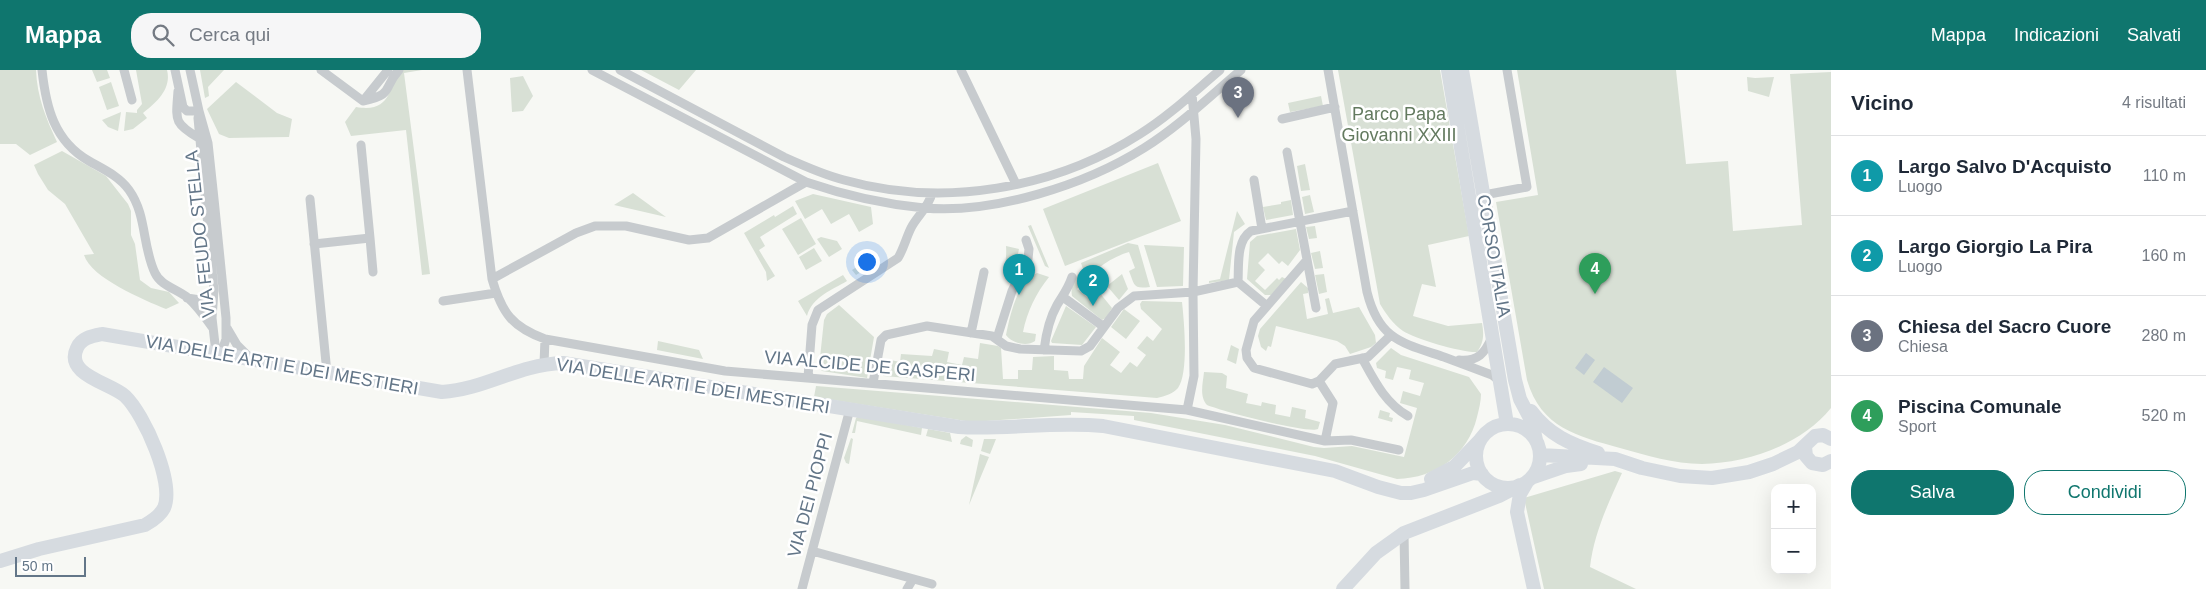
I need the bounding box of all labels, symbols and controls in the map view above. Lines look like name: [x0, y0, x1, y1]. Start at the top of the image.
search box: [131, 13, 481, 58]
text: Mappa: [25, 21, 101, 48]
icon: search: [149, 21, 177, 49]
text: Cerca qui: [189, 24, 270, 45]
text: Mappa: [1931, 25, 1986, 45]
text: Indicazioni: [2014, 25, 2099, 45]
text: Salvati: [2127, 25, 2181, 45]
pin: 3: [1222, 77, 1254, 118]
text: Vicino: [1851, 91, 1914, 114]
text: 4 risultati: [2122, 94, 2186, 111]
park label: Parco Papa Giovanni XXIII: [1341, 104, 1457, 145]
street label: VIA FEUDO STELLA: [181, 149, 219, 319]
text: Largo Salvo D'Acquisto: [1898, 156, 2112, 177]
text: 1: [1863, 167, 1871, 184]
text: 110 m: [2143, 167, 2186, 184]
text: Luogo: [1898, 178, 1943, 195]
street label: CORSO ITALIA: [1473, 193, 1515, 319]
text: Largo Giorgio La Pira: [1898, 236, 2092, 257]
text: 2: [1863, 247, 1871, 264]
text: 160 m: [2142, 247, 2186, 264]
your location: [854, 249, 880, 275]
pin: 4: [1579, 253, 1611, 294]
pin: 1: [1003, 254, 1035, 295]
text: Luogo: [1898, 258, 1943, 275]
pin: 2: [1077, 265, 1109, 306]
text: Chiesa del Sacro Cuore: [1898, 316, 2111, 337]
text: 3: [1863, 327, 1871, 344]
text: 280 m: [2142, 327, 2186, 344]
street label: VIA DELLE ARTI E DEI MESTIERI: [144, 331, 420, 399]
text: Chiesa: [1898, 338, 1948, 355]
street label: VIA ALCIDE DE GASPERI: [763, 347, 977, 385]
street label: VIA DELLE ARTI E DEI MESTIERI: [555, 354, 831, 418]
text: Piscina Comunale: [1898, 396, 2062, 417]
text: 4: [1863, 407, 1871, 424]
text: 520 m: [2142, 407, 2186, 424]
text: Sport: [1898, 418, 1936, 435]
street label: VIA DEI PIOPPI: [784, 431, 836, 559]
button: Salva: [1851, 470, 2014, 515]
button: Condividi: [2024, 470, 2186, 515]
map controls: [1771, 484, 1816, 574]
button: +: [1771, 484, 1816, 529]
button: −: [1771, 529, 1816, 574]
scale bar: [15, 554, 86, 577]
text: 50 m: [22, 558, 53, 574]

